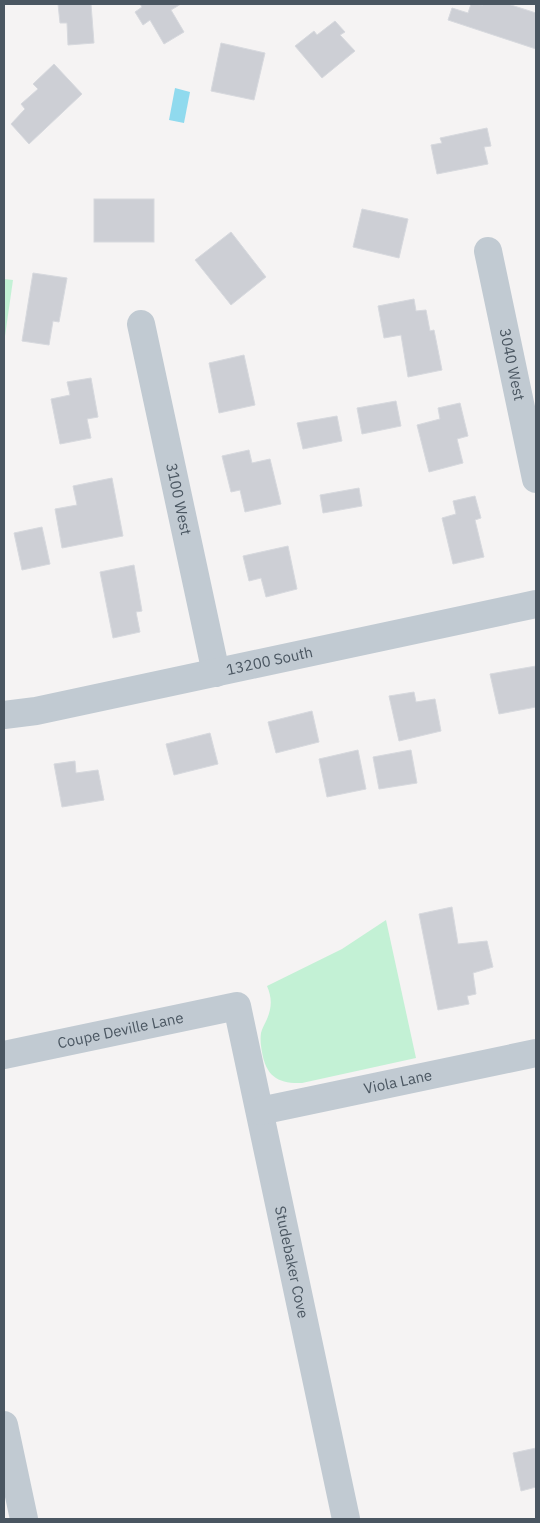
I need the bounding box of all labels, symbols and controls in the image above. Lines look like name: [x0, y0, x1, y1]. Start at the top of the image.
street label: 3040 West: [496, 327, 529, 402]
street label: 3100 West: [162, 461, 196, 537]
street label: 13200 South: [224, 642, 314, 679]
street label: Coupe Deville Lane: [56, 1008, 185, 1053]
street label: Viola Lane: [362, 1065, 434, 1098]
street label: Studebaker Cove: [271, 1204, 313, 1320]

